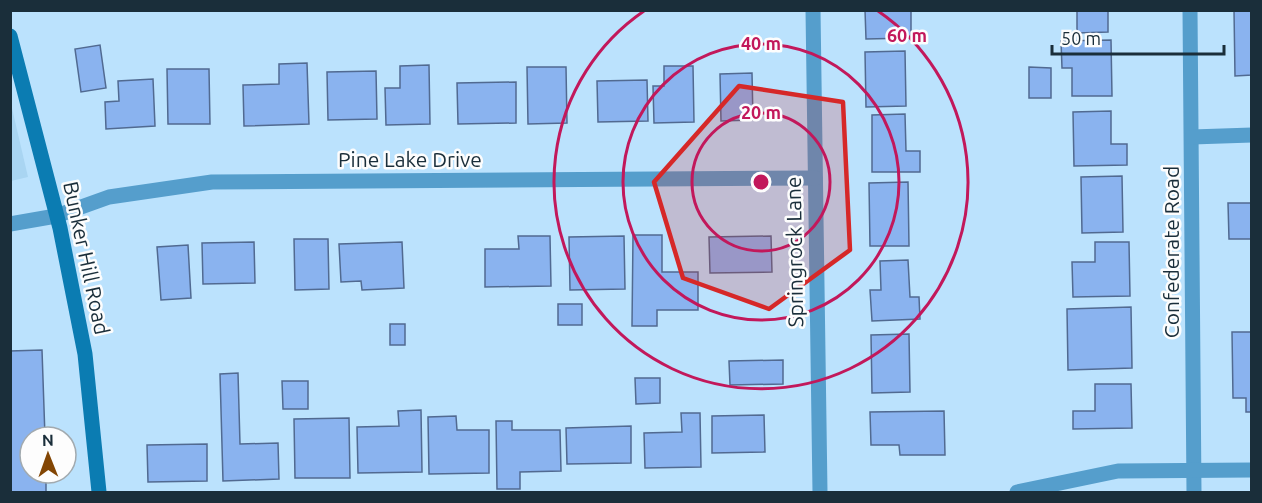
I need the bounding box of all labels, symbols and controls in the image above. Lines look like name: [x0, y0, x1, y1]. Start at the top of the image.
scale bar: [1052, 18, 1224, 56]
text: 60 m: [887, 25, 927, 45]
text: 50 m: [1061, 28, 1101, 48]
text: 40 m: [741, 33, 781, 53]
text: 20 m: [741, 102, 781, 122]
street label: Pine Lake Drive: [338, 147, 482, 171]
street label: Confederate Road: [1159, 166, 1183, 338]
centre of rings: [751, 172, 771, 192]
street label: Springrock Lane: [781, 176, 807, 328]
street label: Bunker Hill Road: [59, 179, 115, 337]
north arrow: [18, 425, 78, 485]
text: N: [42, 431, 54, 449]

